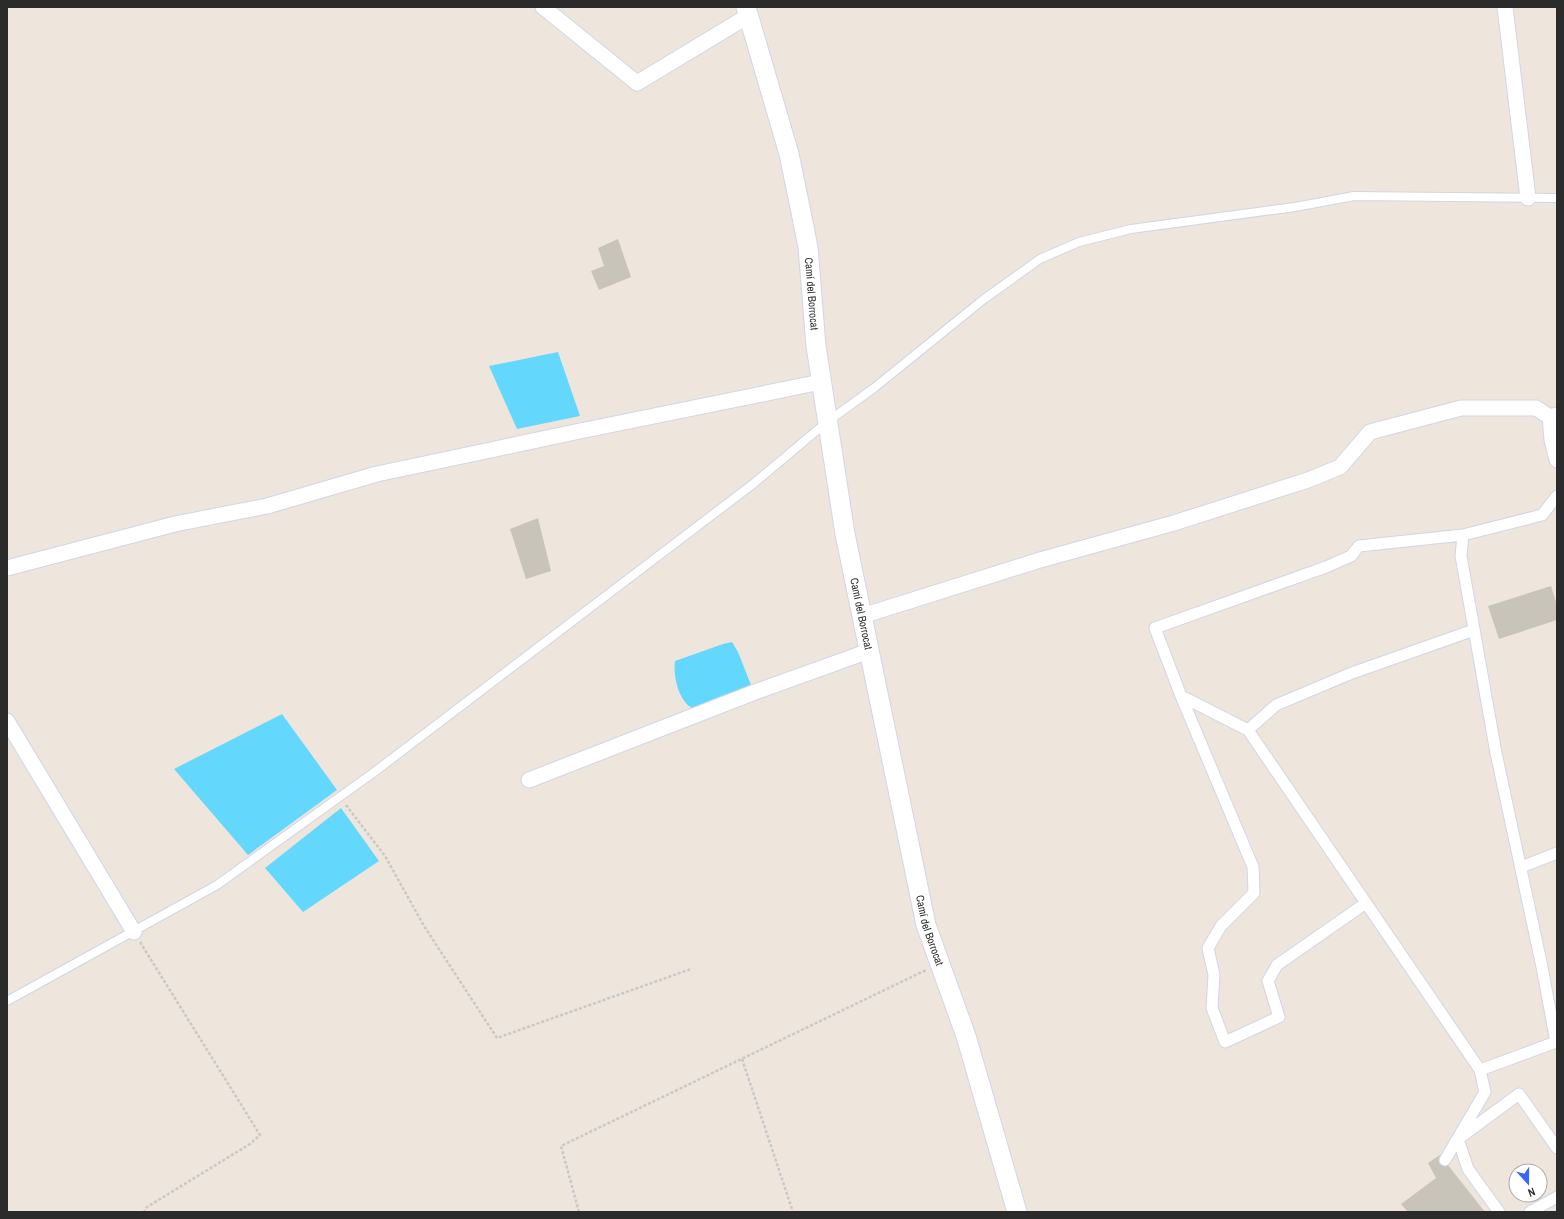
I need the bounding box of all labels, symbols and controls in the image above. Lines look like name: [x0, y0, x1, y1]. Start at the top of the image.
street label: Camí del Borrocat: [802, 257, 822, 331]
street label: Camí del Borrocat: [847, 577, 876, 651]
street label: Camí del Borrocat: [913, 894, 947, 968]
north arrow: [1508, 1163, 1548, 1203]
text: N: [1526, 1185, 1537, 1200]

